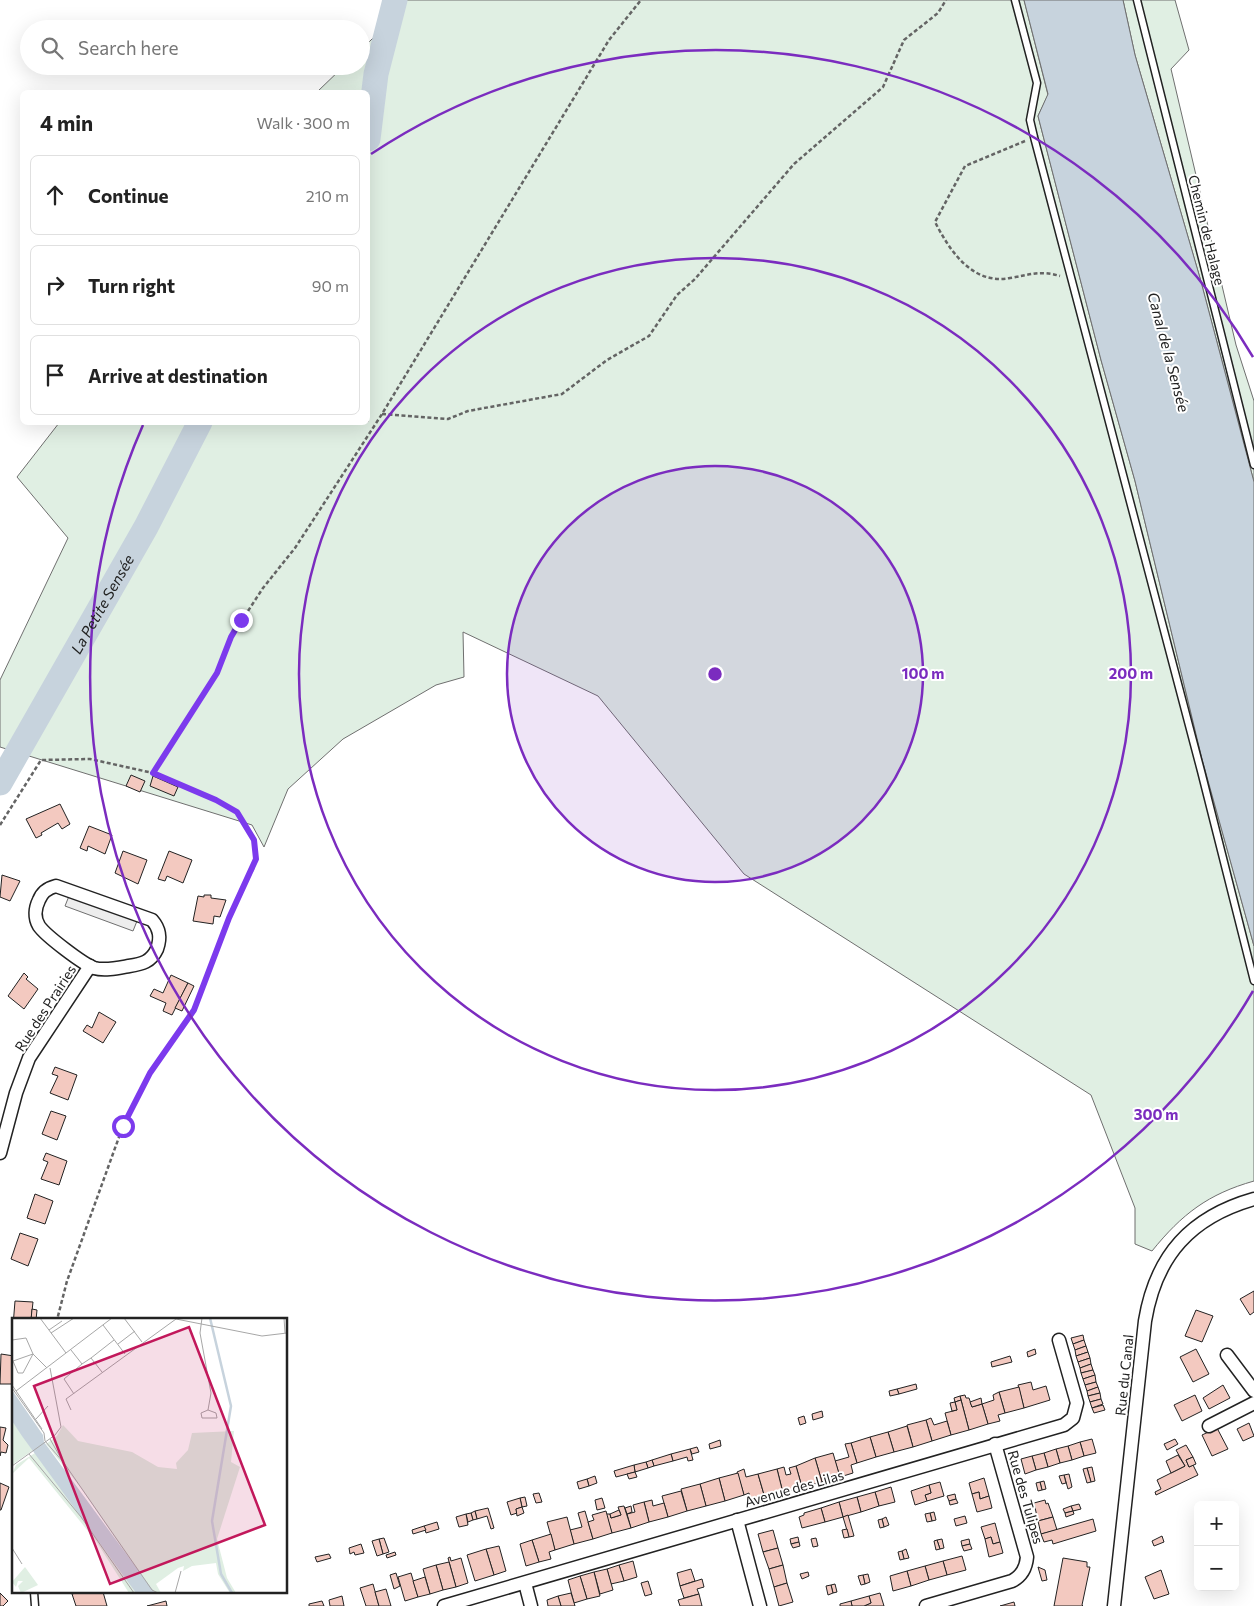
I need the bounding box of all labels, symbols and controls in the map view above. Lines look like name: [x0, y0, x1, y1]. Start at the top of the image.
search box: [20, 20, 370, 75]
icon: search: [38, 34, 66, 62]
text: Search here: [78, 36, 178, 59]
text: 4 min: [40, 110, 93, 135]
text: Walk · 300 m: [256, 113, 350, 132]
street label: Chemin de Halage: [1185, 173, 1229, 287]
icon: ahead: [41, 181, 69, 209]
text: Continue: [88, 184, 168, 207]
text: 210 m: [306, 186, 349, 205]
icon: right: [41, 271, 69, 299]
text: Turn right: [88, 274, 175, 297]
text: 90 m: [312, 276, 349, 295]
water label: Canal de la Sensée: [1144, 290, 1194, 414]
icon: arrive: [41, 361, 69, 389]
text: Arrive at destination: [88, 364, 268, 387]
water label: La Petite Sensée: [67, 551, 137, 657]
route end: [230, 609, 253, 632]
text: 100 m: [902, 664, 944, 682]
text: 200 m: [1109, 664, 1153, 682]
centre of rings: [706, 665, 724, 683]
street label: Rue des Prairies: [11, 962, 79, 1054]
text: 300 m: [1134, 1105, 1178, 1123]
route start: [112, 1115, 135, 1138]
inset map: [12, 1318, 288, 1594]
street label: Rue du Canal: [1111, 1334, 1137, 1416]
street label: Rue des Tulipes: [1005, 1448, 1047, 1546]
street label: Avenue des Lilas: [742, 1466, 846, 1510]
map controls: [1194, 1501, 1239, 1591]
button: +: [1194, 1501, 1239, 1546]
button: −: [1194, 1546, 1239, 1591]

